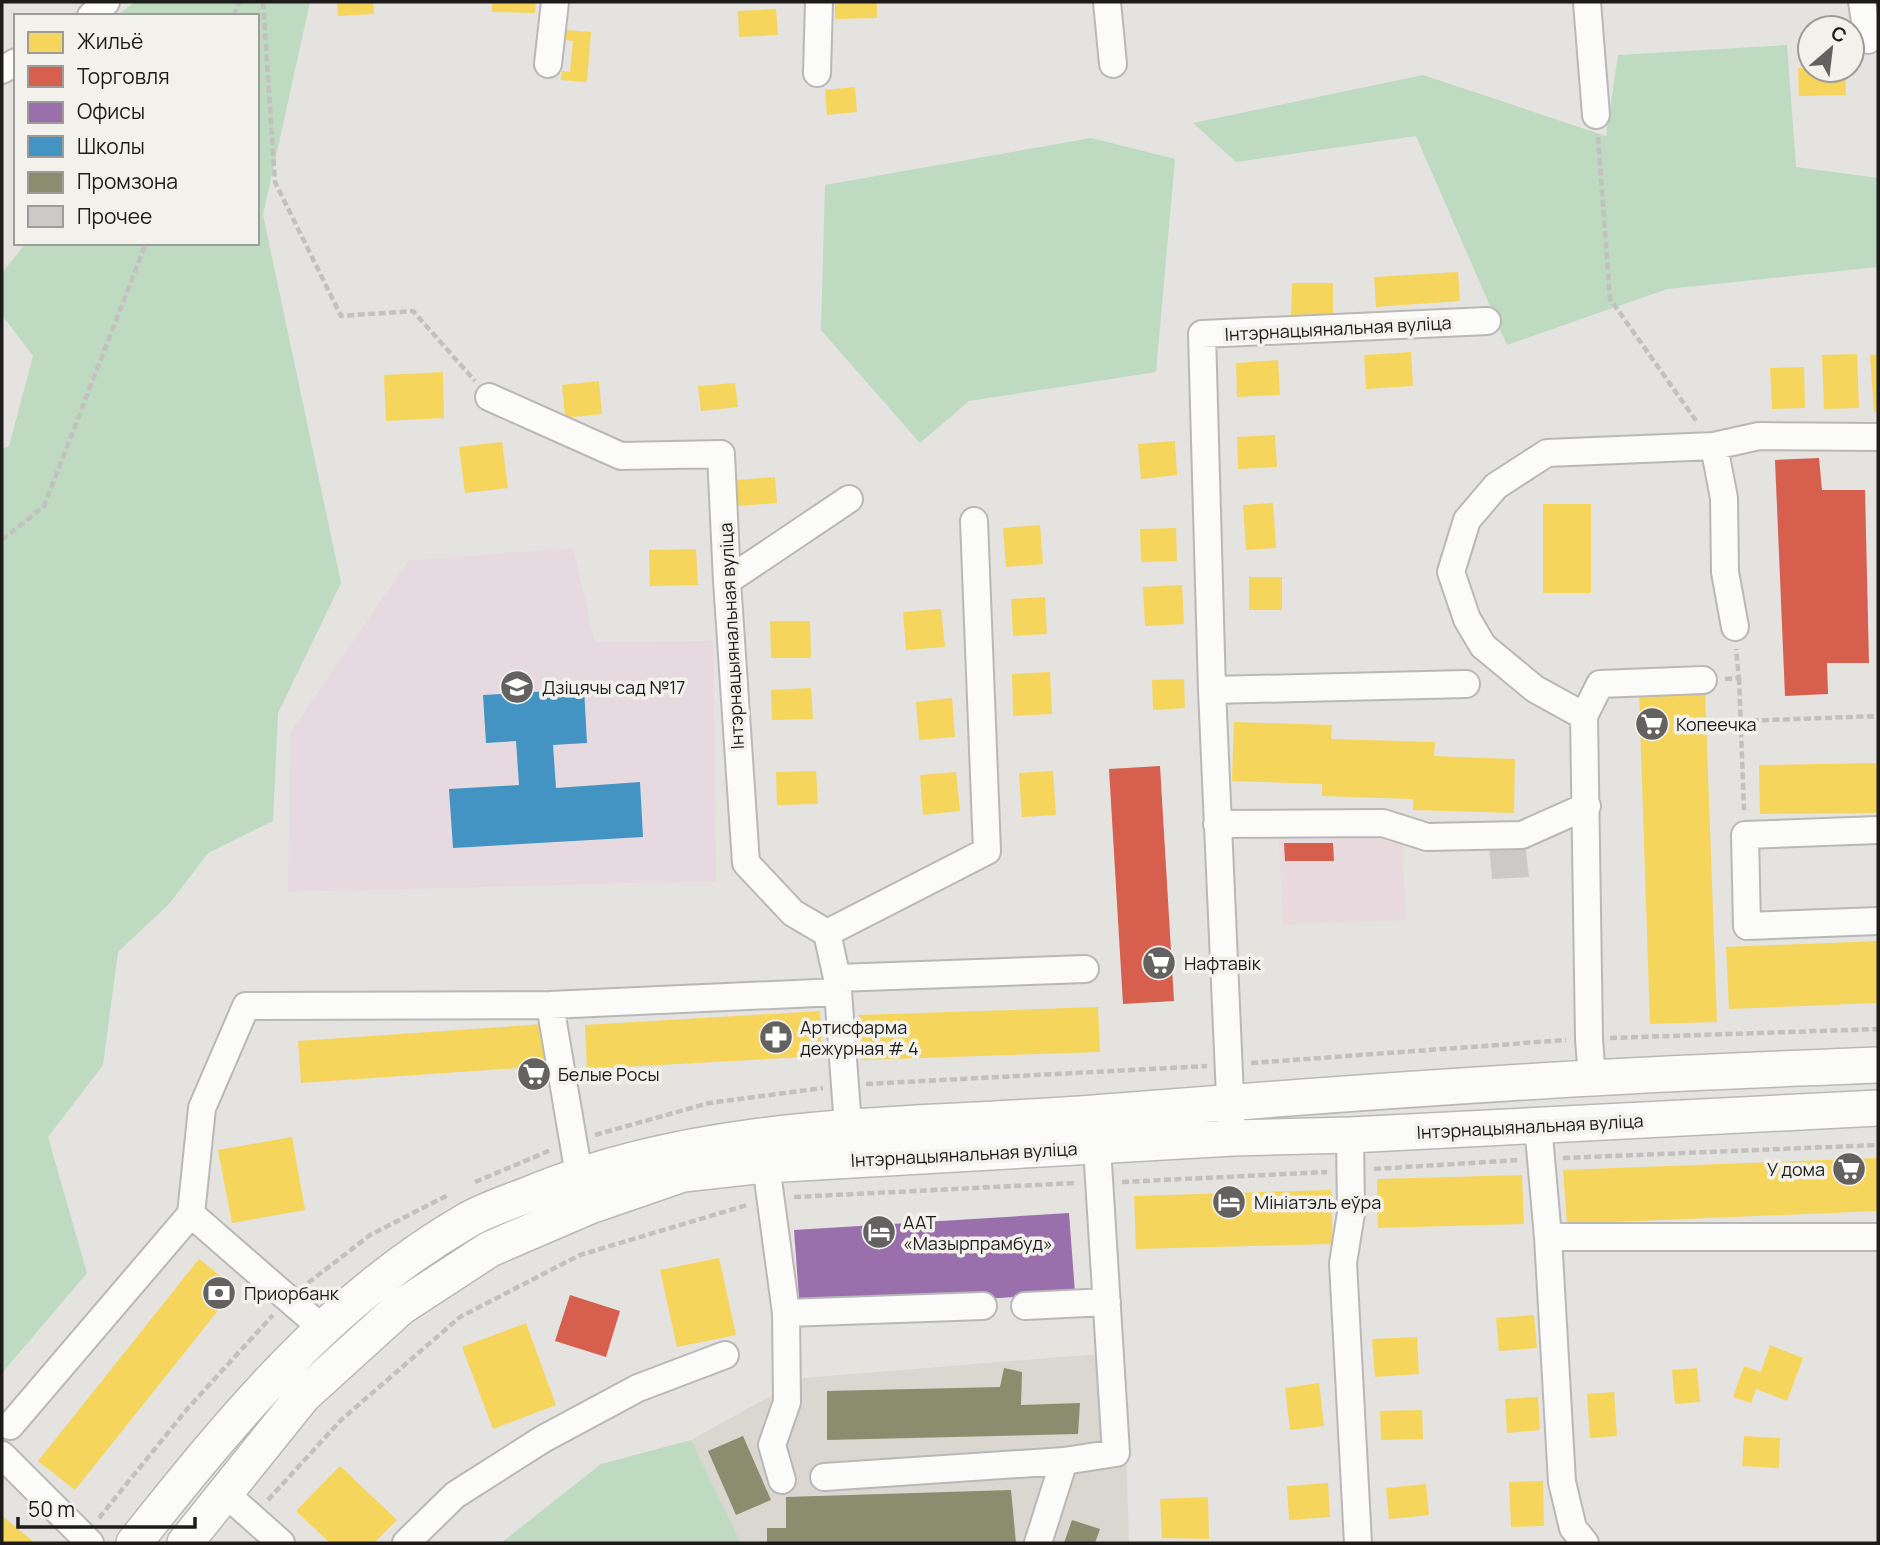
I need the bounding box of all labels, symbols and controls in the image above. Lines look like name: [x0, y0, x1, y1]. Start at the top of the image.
legend: [14, 14, 259, 245]
north arrow: [1796, 14, 1866, 84]
text: С: [1827, 19, 1851, 49]
text: Жильё: [77, 27, 143, 55]
text: Торговля: [77, 62, 170, 90]
text: Офисы: [77, 97, 145, 125]
text: Школы: [77, 132, 145, 160]
text: Промзона: [77, 167, 178, 195]
text: Прочее: [77, 202, 152, 230]
street label: Інтэрнацыянальная вуліца: [1224, 310, 1452, 346]
street label: Інтэрнацыянальная вуліца: [713, 522, 749, 750]
school or university icon: Дзіцячы сад №17: [498, 668, 536, 706]
place label: Дзіцячы сад №17: [542, 675, 685, 699]
supermarket icon: Копеечка: [1633, 705, 1671, 743]
place label: Копеечка: [1676, 712, 1757, 736]
supermarket icon: Нафтавік: [1140, 944, 1178, 982]
place label: Нафтавік: [1184, 951, 1262, 975]
place label: Артисфарма дежурная # 4: [800, 1015, 919, 1060]
pharmacy icon: Артисфарма дежурная # 4: [757, 1018, 795, 1056]
supermarket icon: Белые Росы: [515, 1055, 553, 1093]
place label: Белые Росы: [558, 1062, 659, 1086]
street label: Інтэрнацыянальная вуліца: [1416, 1108, 1644, 1144]
street label: Інтэрнацыянальная вуліца: [850, 1136, 1078, 1172]
supermarket icon: У дома: [1830, 1150, 1868, 1188]
place label: У дома: [1767, 1157, 1825, 1181]
hotel icon: Мініатэль еўра: [1210, 1183, 1248, 1221]
place label: Мініатэль еўра: [1254, 1190, 1381, 1214]
place label: ААТ «Мазырпрамбуд»: [903, 1210, 1053, 1255]
hotel icon: ААТ «Мазырпрамбуд»: [860, 1213, 898, 1251]
bank icon: Приорбанк: [200, 1274, 238, 1312]
place label: Приорбанк: [244, 1281, 340, 1305]
scale bar: [18, 1486, 194, 1530]
text: 50 m: [28, 1495, 75, 1523]

